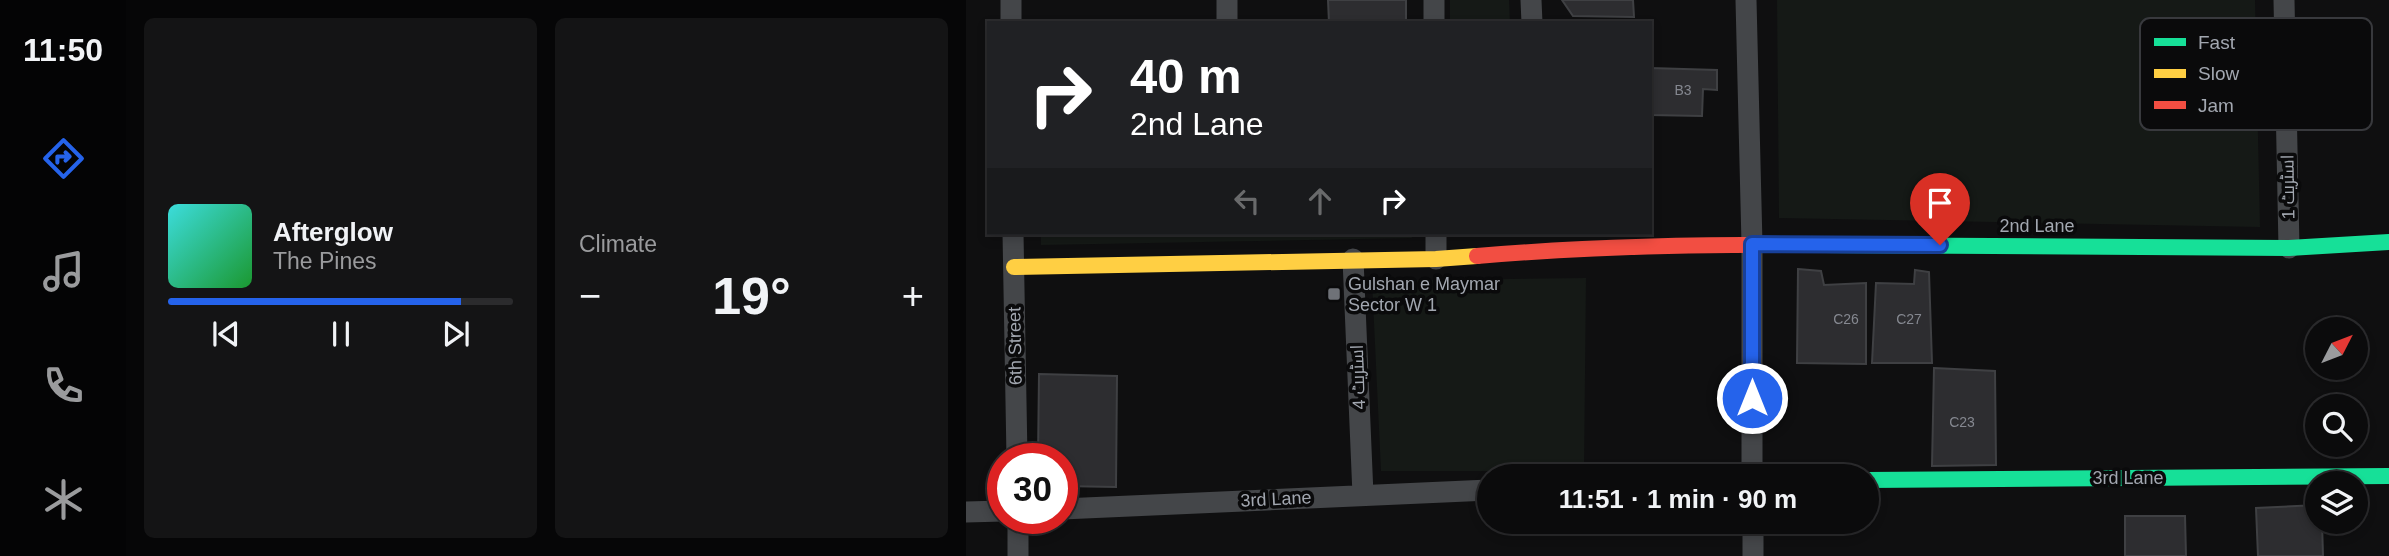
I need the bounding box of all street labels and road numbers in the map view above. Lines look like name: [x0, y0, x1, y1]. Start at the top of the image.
street label: اسٹریٹ 1: [2277, 154, 2300, 220]
street label: 2nd Lane: [1999, 216, 2075, 236]
street label: 6th Street: [1004, 307, 1026, 385]
street label: اسٹریٹ 4: [1347, 344, 1370, 410]
street label: 3rd Lane: [2092, 468, 2164, 488]
street label: 3rd Lane: [1240, 487, 1312, 511]

